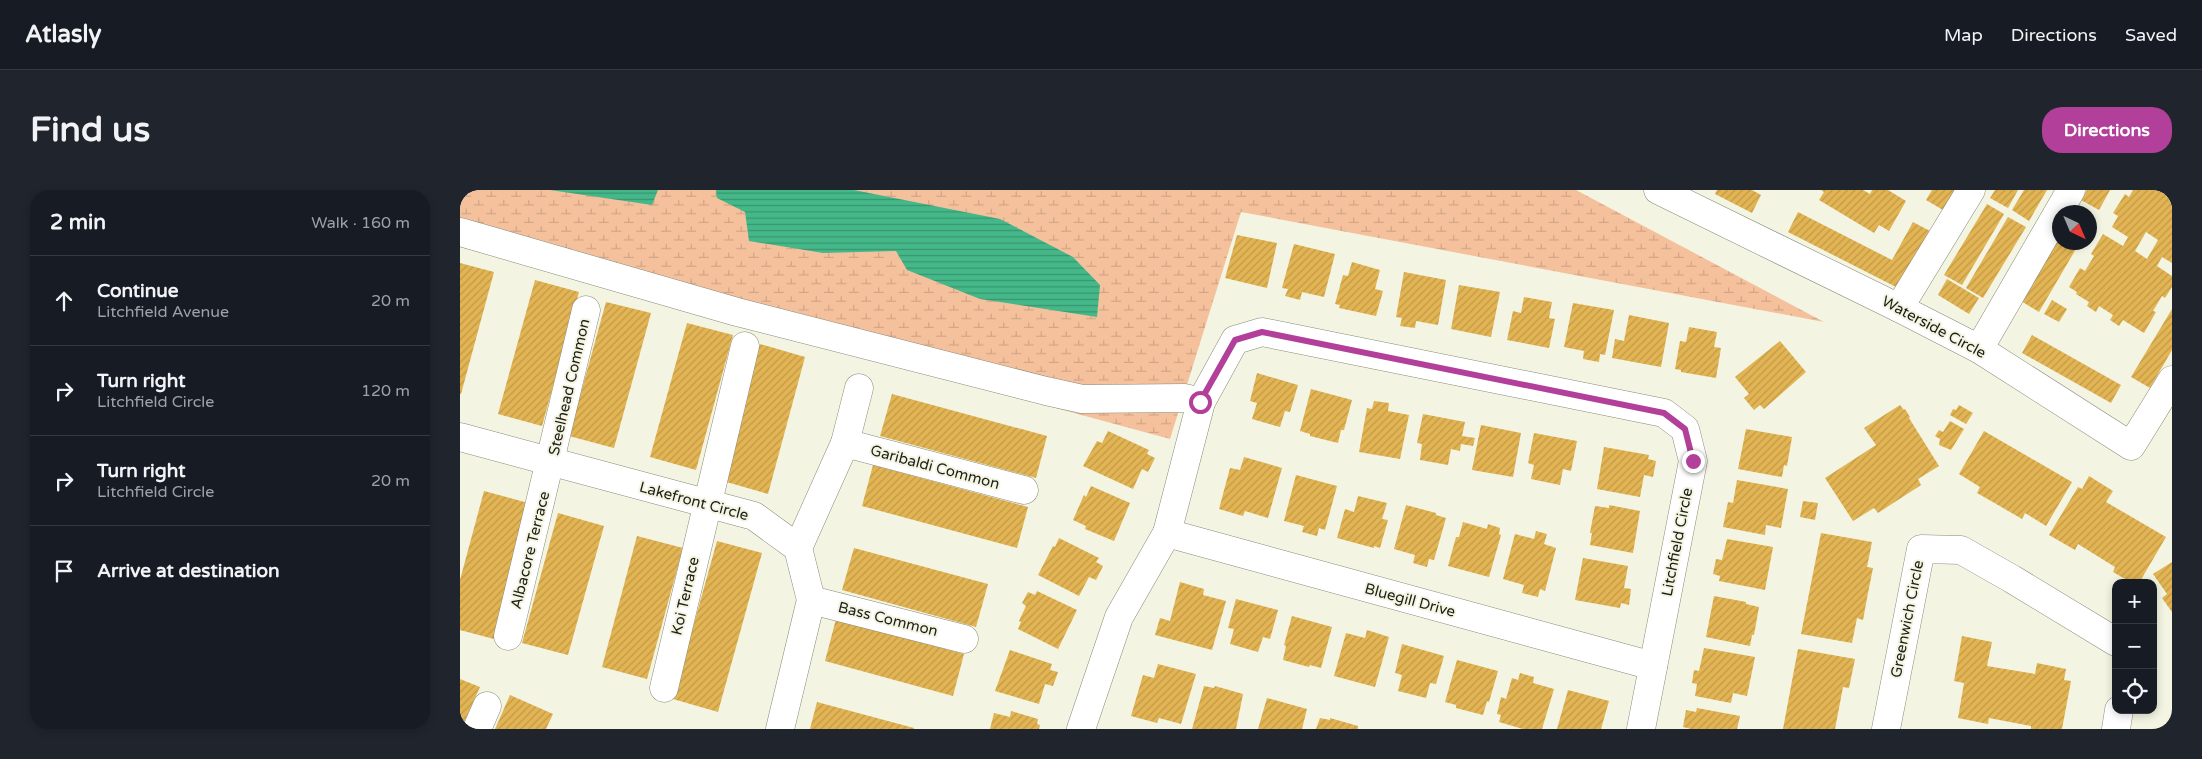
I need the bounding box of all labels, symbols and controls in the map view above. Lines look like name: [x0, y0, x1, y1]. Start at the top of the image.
text: Atlasly: [25, 20, 101, 49]
text: Map: [1944, 24, 1983, 46]
text: Directions: [2011, 24, 2097, 46]
text: Saved: [2125, 24, 2177, 46]
button: Directions: [2042, 107, 2172, 153]
text: Find us: [30, 109, 150, 151]
north arrow: [2052, 205, 2097, 250]
text: 2 min: [50, 210, 106, 235]
text: Walk · 160 m: [311, 213, 410, 233]
text: Continue: [97, 280, 179, 302]
icon: ahead: [50, 287, 78, 315]
text: 20 m: [371, 291, 410, 311]
street label: Waterside Circle: [1879, 292, 1989, 362]
text: Litchfield Avenue: [97, 302, 229, 322]
street label: Steelhead Common: [545, 317, 593, 457]
text: Turn right: [97, 370, 185, 392]
icon: right: [50, 377, 78, 405]
text: 120 m: [361, 381, 410, 401]
route start: [1189, 391, 1212, 414]
text: Litchfield Circle: [97, 392, 214, 412]
street label: Garibaldi Common: [868, 441, 1002, 493]
route end: [1682, 450, 1705, 473]
text: Turn right: [97, 460, 185, 482]
icon: right: [50, 467, 78, 495]
text: 20 m: [371, 471, 410, 491]
street label: Lakefront Circle: [637, 478, 751, 524]
text: Litchfield Circle: [97, 482, 214, 502]
street label: Litchfield Circle: [1658, 486, 1696, 598]
street label: Albacore Terrace: [507, 489, 553, 611]
street label: Koi Terrace: [667, 555, 703, 637]
icon: arrive: [50, 557, 78, 585]
street label: Greenwich Circle: [1887, 559, 1927, 679]
text: Arrive at destination: [97, 560, 280, 582]
street label: Bluegill Drive: [1363, 579, 1457, 621]
map controls: [2112, 579, 2157, 714]
button: +: [2112, 579, 2157, 624]
street label: Bass Common: [836, 598, 940, 640]
button: −: [2112, 624, 2157, 669]
button: locate: [2112, 669, 2157, 714]

